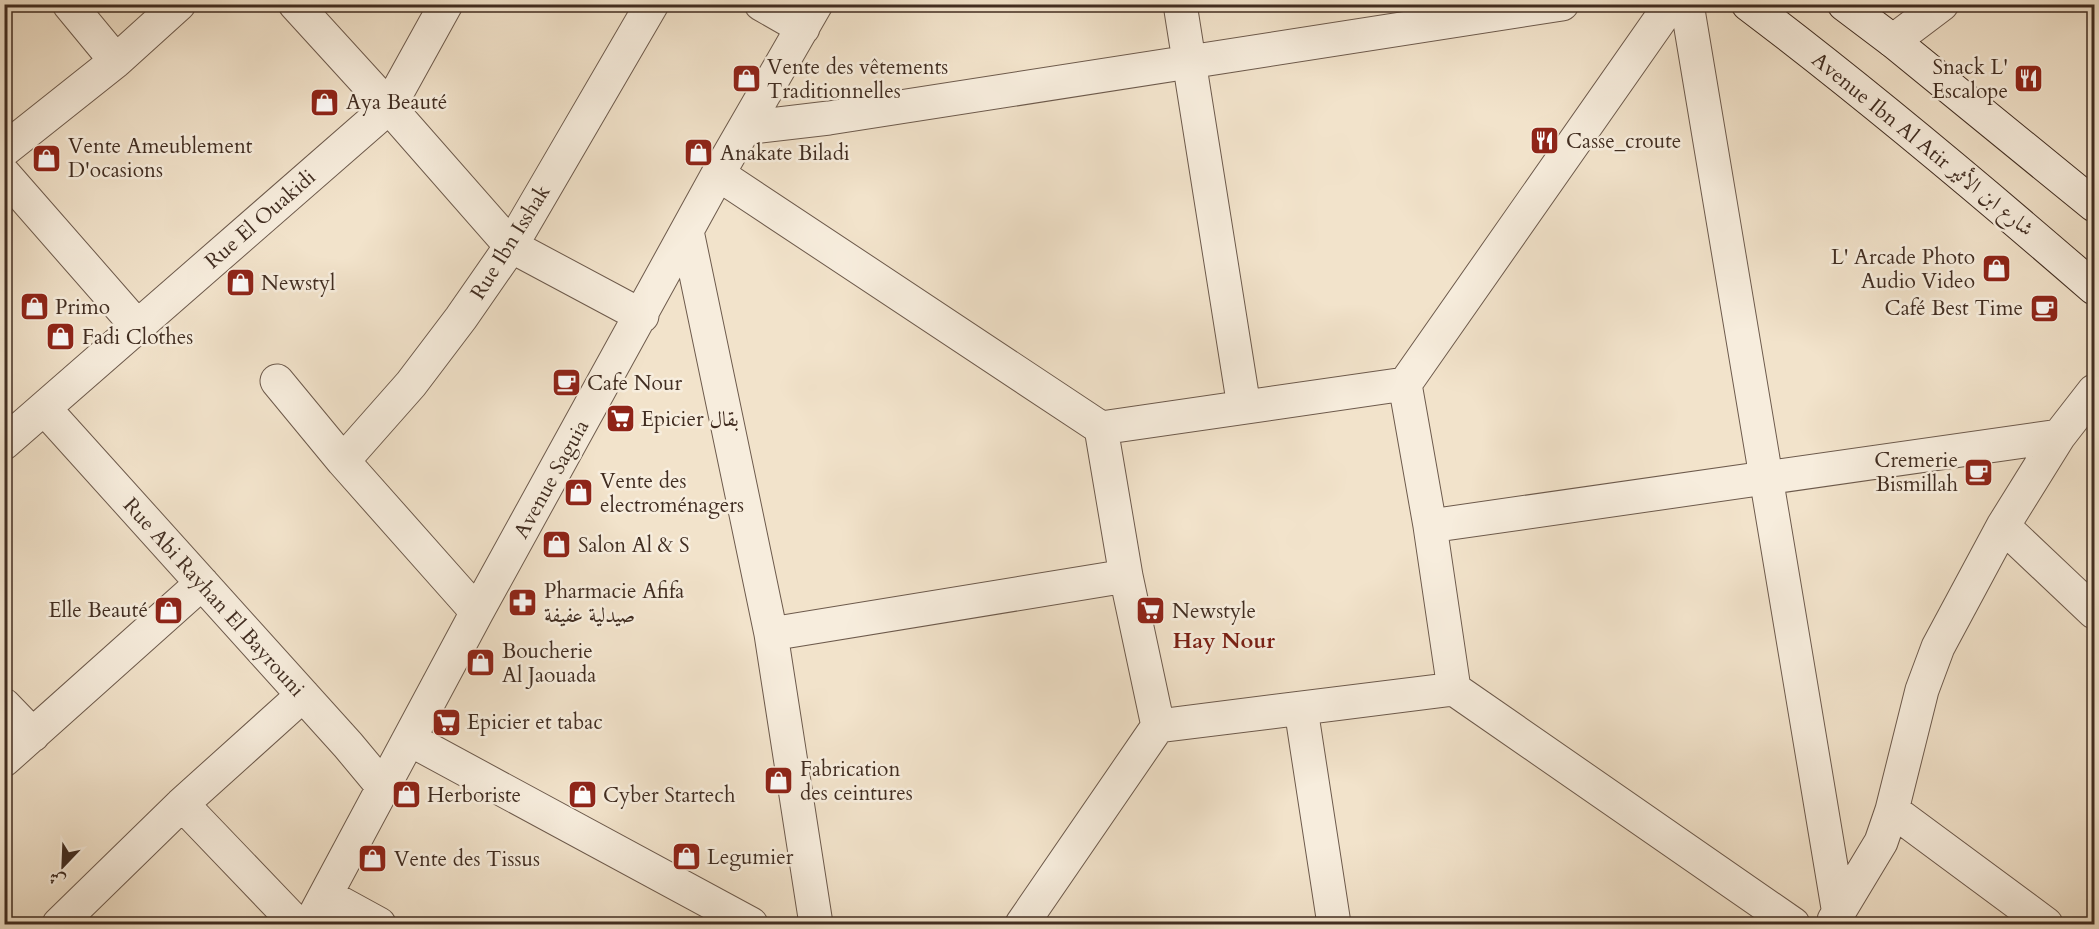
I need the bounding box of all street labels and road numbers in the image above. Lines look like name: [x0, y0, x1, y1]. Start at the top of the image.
street label: Avenue Ibn Al Atir شارع ابن الأثير: [1804, 45, 2040, 245]
street label: Rue El Ouakidi: [199, 163, 322, 276]
street label: Rue Ibn Isshak: [464, 179, 558, 305]
street label: Avenue Saguia: [507, 415, 596, 544]
street label: Rue Abi Rayhan El Bayrouni: [116, 492, 311, 703]

